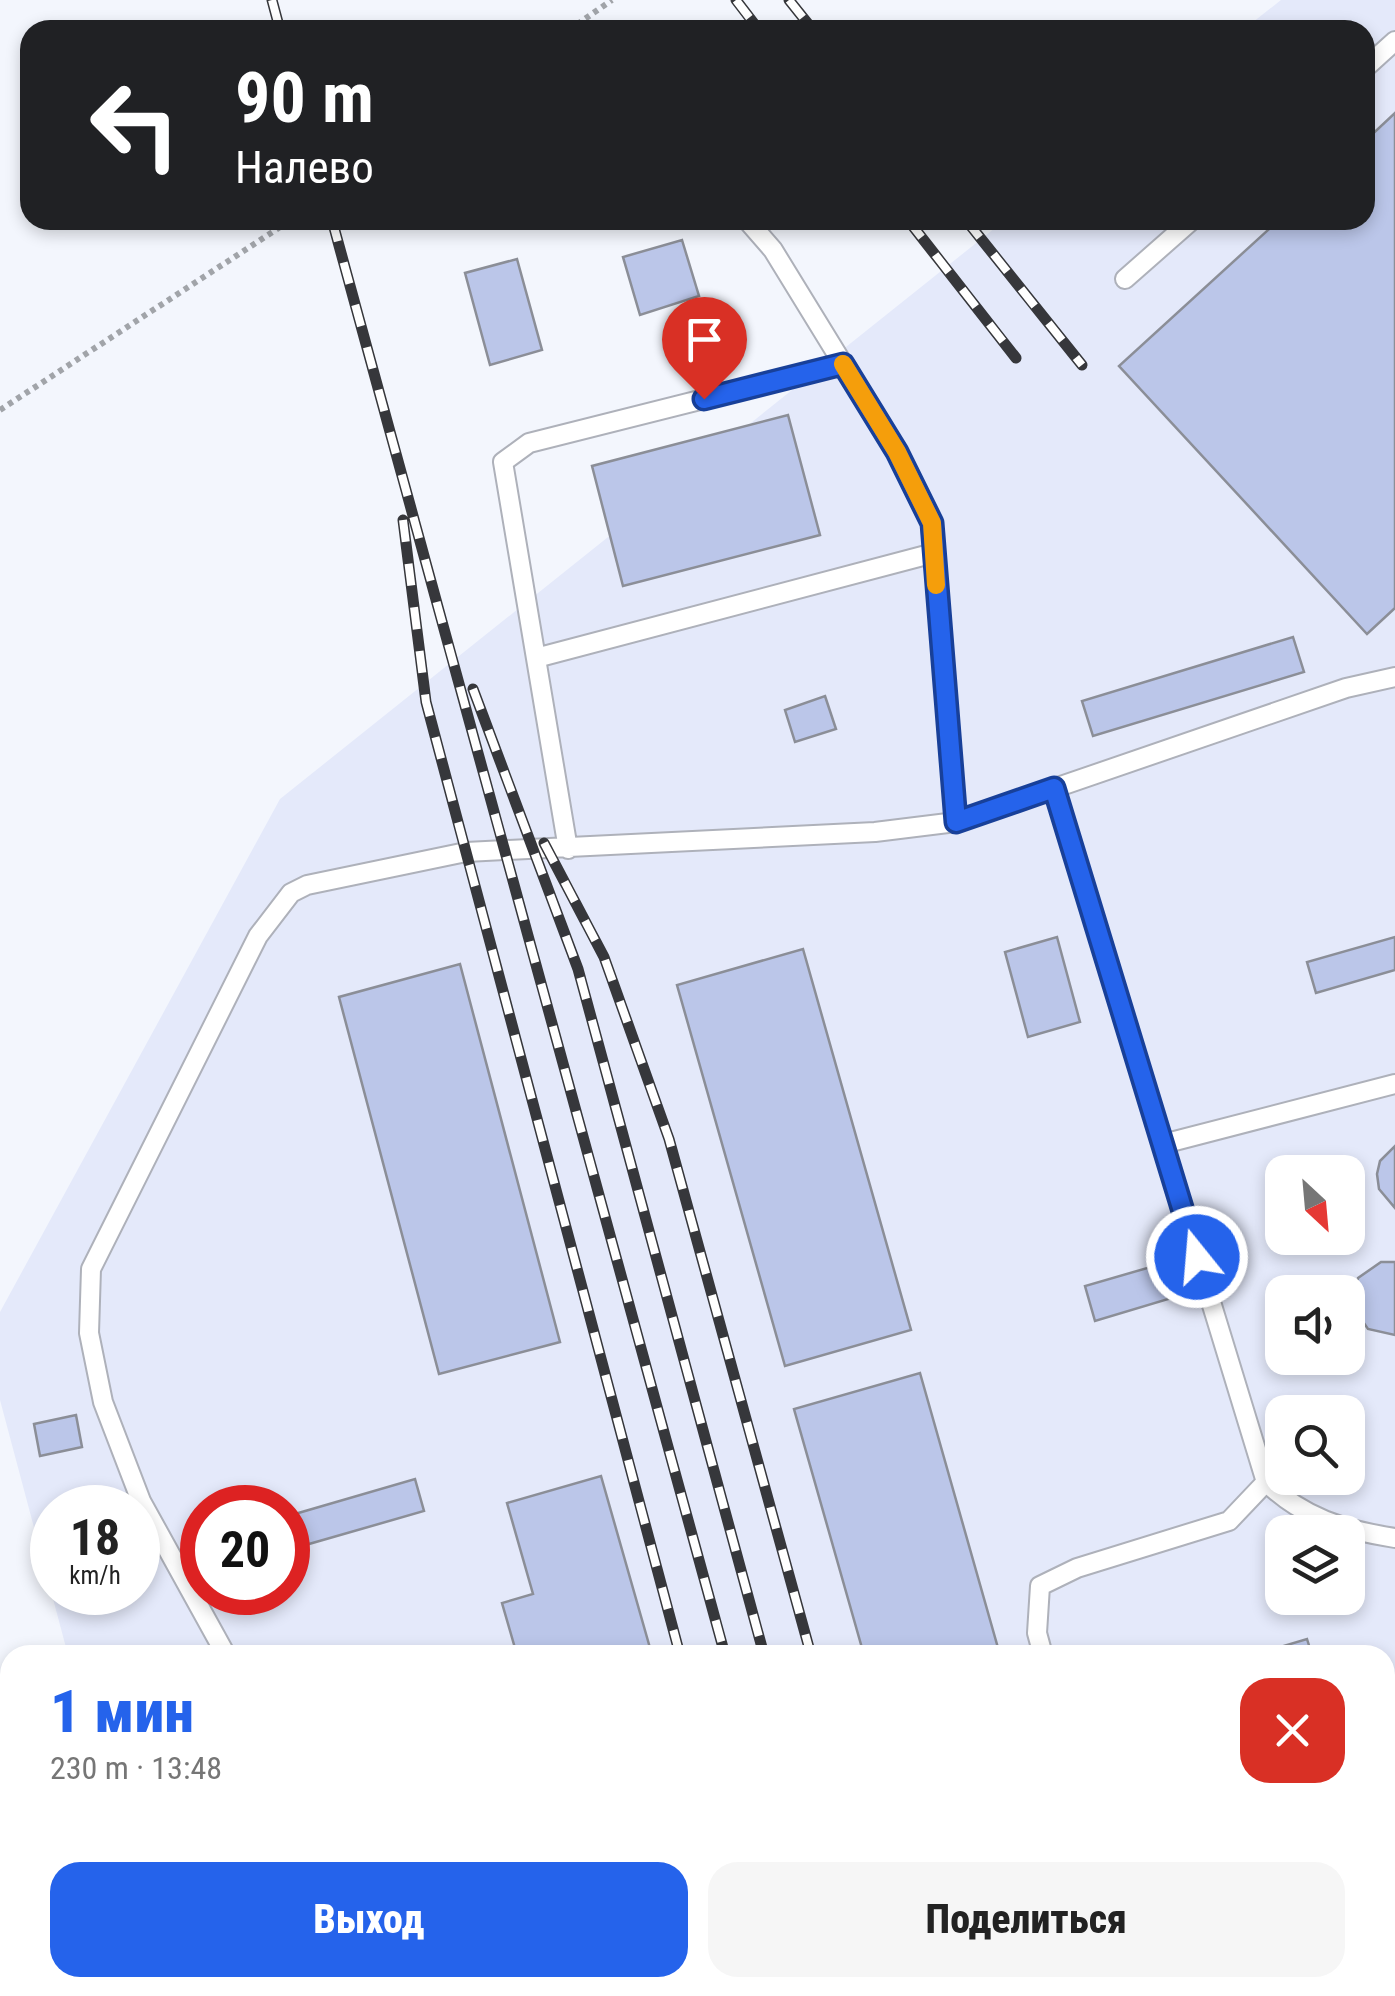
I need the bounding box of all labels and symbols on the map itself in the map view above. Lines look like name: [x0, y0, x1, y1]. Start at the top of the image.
pin: [662, 297, 747, 400]
north arrow: [1265, 1155, 1365, 1255]
position arrow: [1145, 1205, 1249, 1309]
speed limit sign: 20: [180, 1485, 310, 1615]

